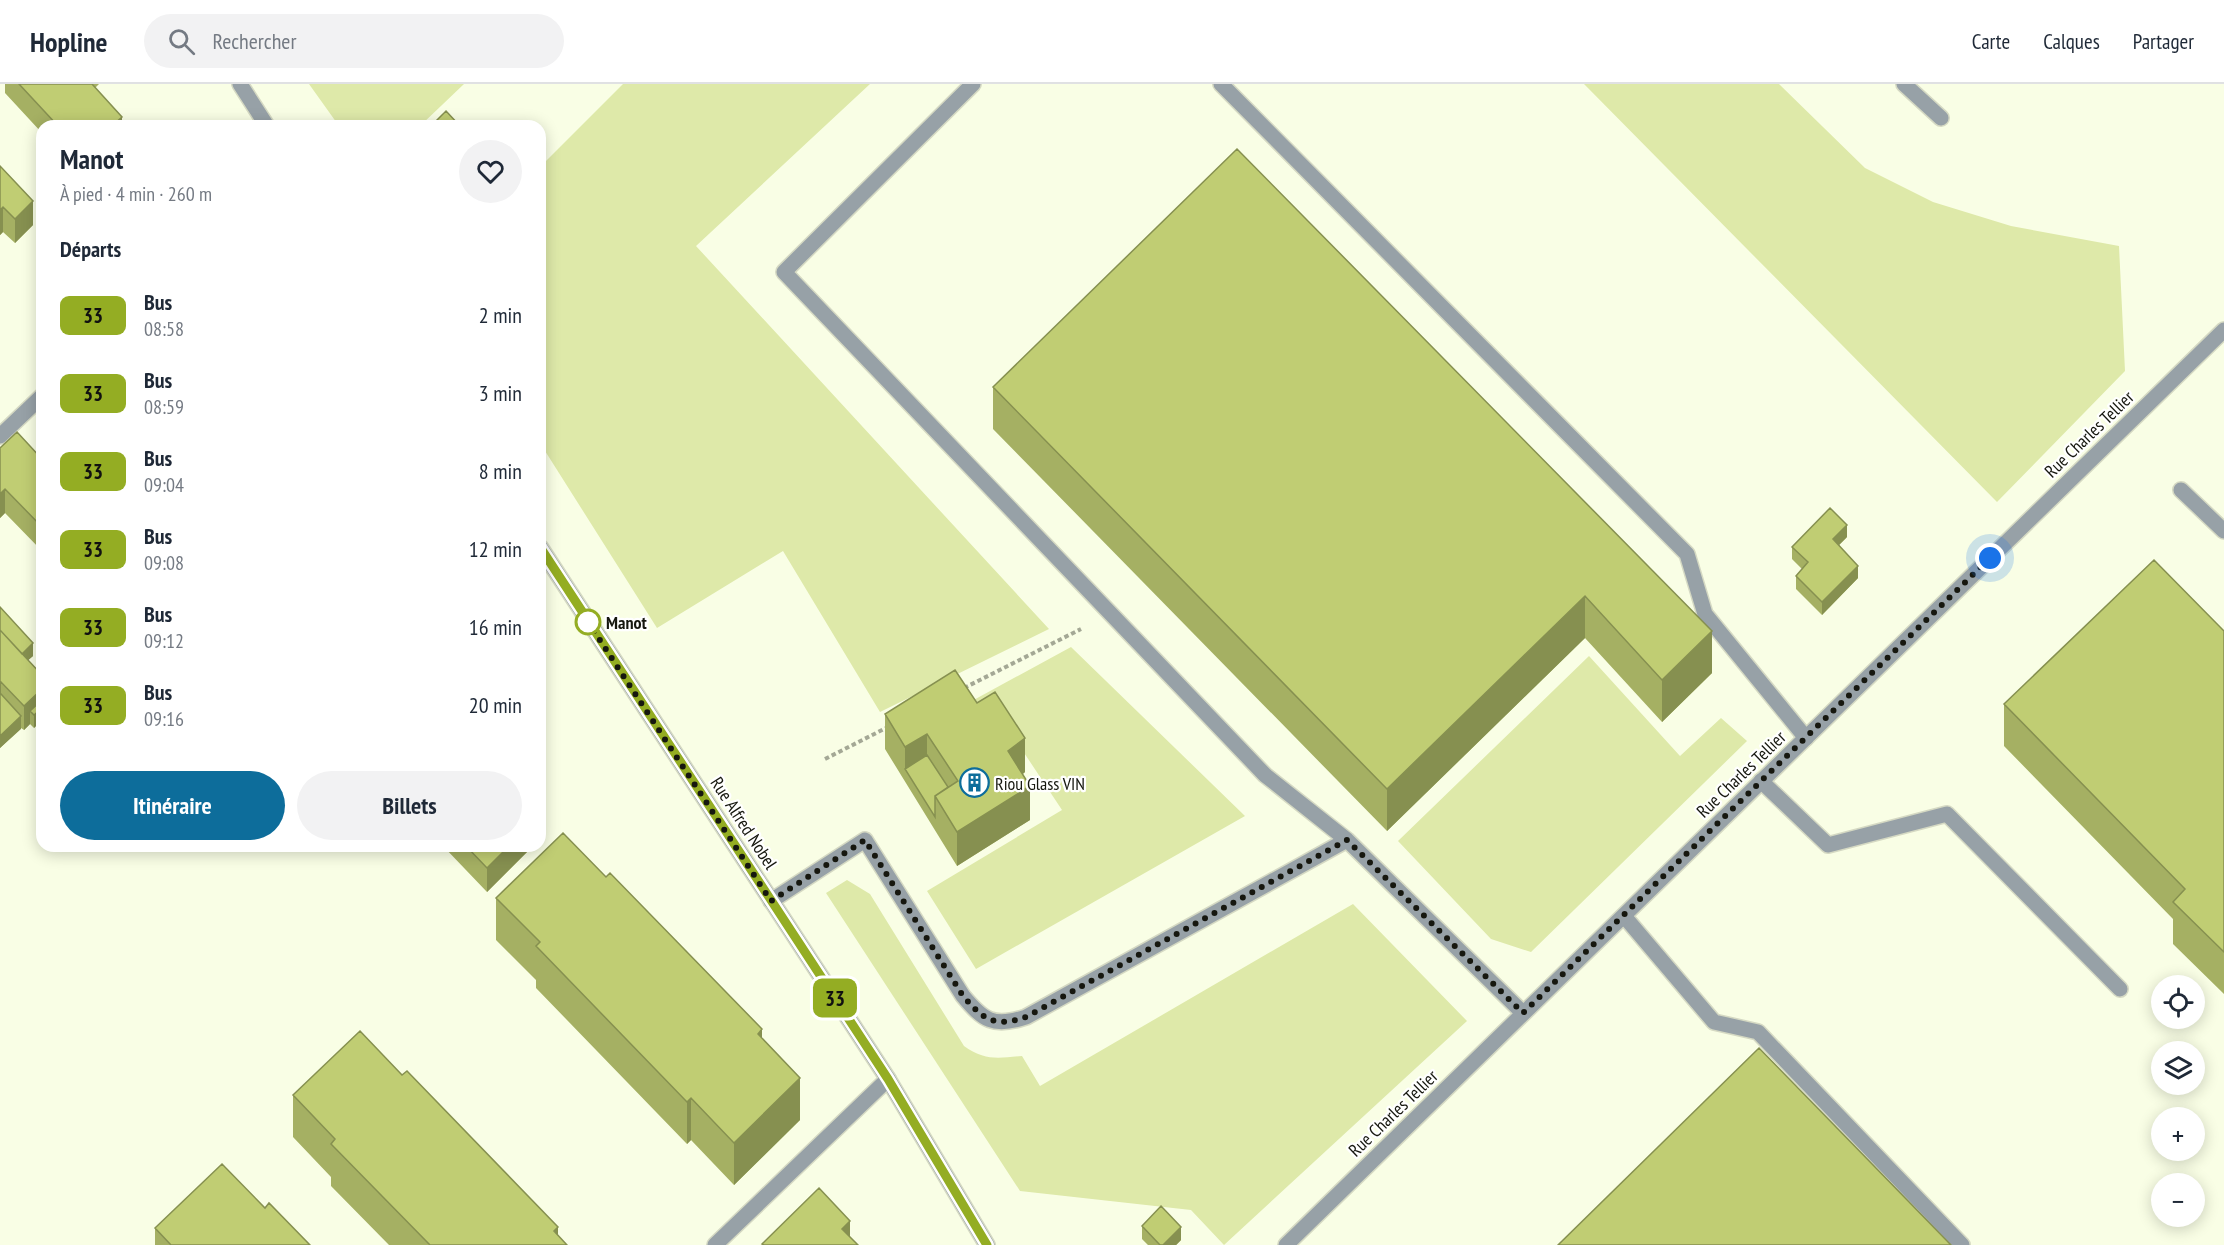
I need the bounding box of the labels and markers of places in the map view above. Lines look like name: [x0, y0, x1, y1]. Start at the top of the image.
marker: Manot: [575, 609, 601, 635]
place label: Manot: [606, 611, 647, 634]
building icon: Riou Glass VIN: [958, 767, 990, 799]
place label: Riou Glass VIN: [995, 772, 1085, 795]

